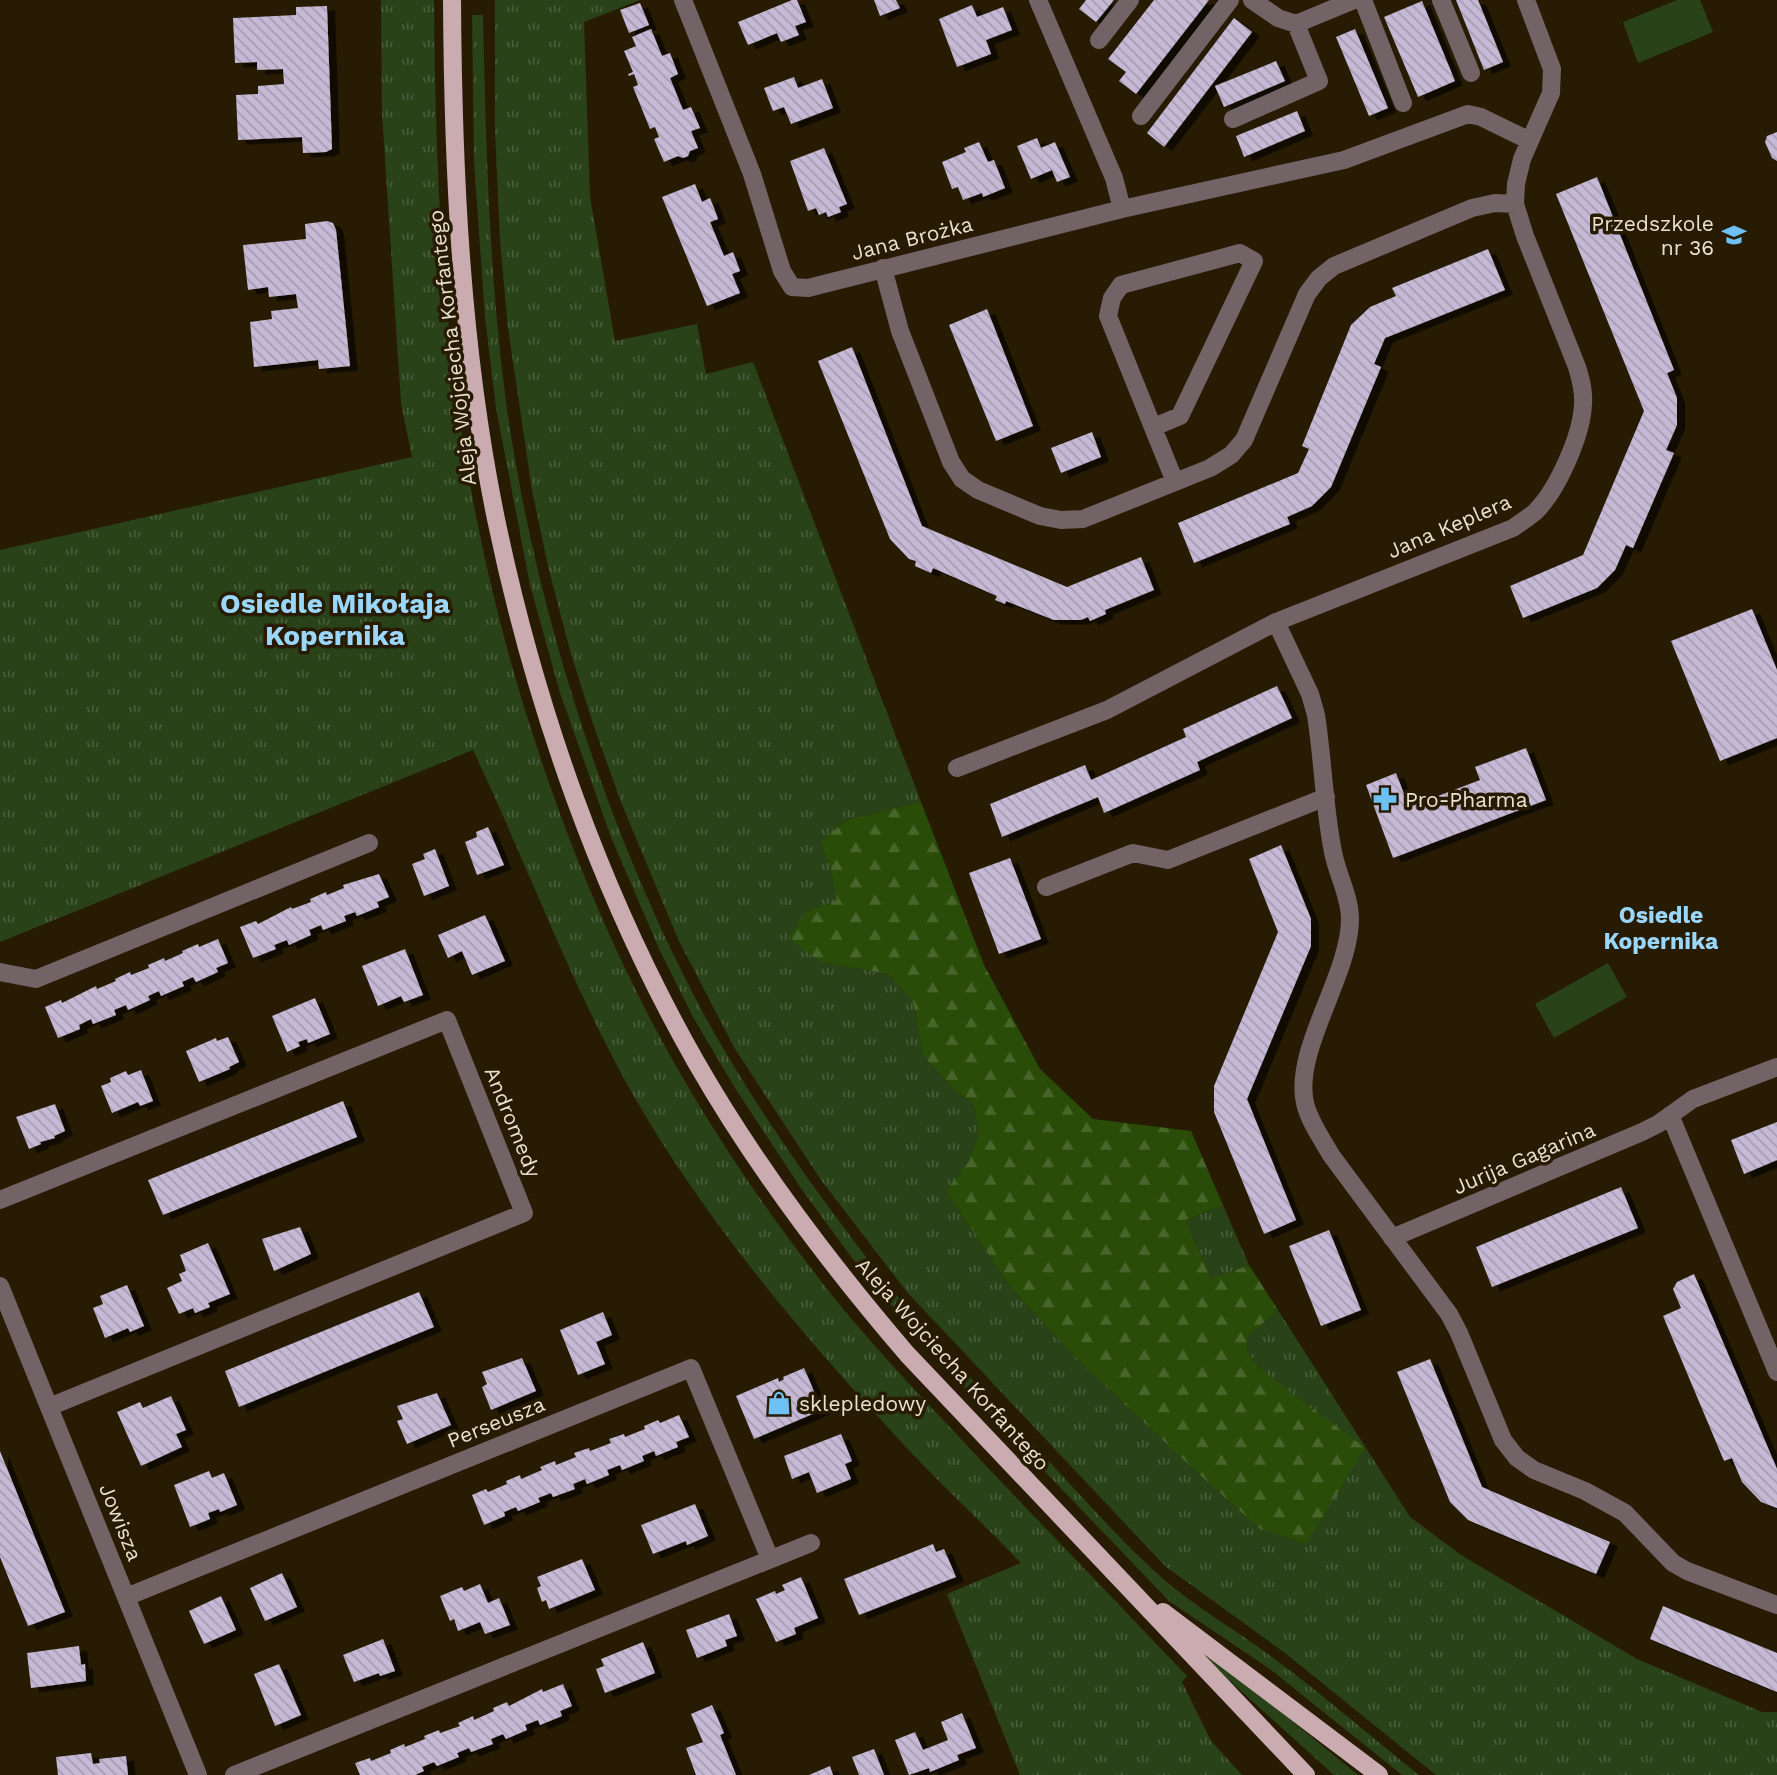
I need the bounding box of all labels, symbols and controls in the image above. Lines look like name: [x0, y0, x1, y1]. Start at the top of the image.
street label: Aleja Wojciecha Korfantego: [423, 209, 481, 487]
street label: Jana Brożka: [849, 211, 975, 265]
place label: Przedszkole nr 36: [1591, 211, 1714, 260]
school or university icon: Przedszkole nr 36: [1720, 221, 1748, 249]
street label: Jana Keplera: [1383, 489, 1515, 563]
district label: Osiedle Mikołaja Kopernika: [220, 587, 451, 652]
pharmacy icon: Pro-Pharma: [1371, 785, 1399, 813]
place label: Pro-Pharma: [1405, 787, 1528, 812]
district label: Osiedle Kopernika: [1604, 902, 1719, 955]
street label: Andromedy: [479, 1063, 547, 1181]
street label: Jurija Gagarina: [1449, 1117, 1599, 1199]
street label: Aleja Wojciecha Korfantego: [851, 1252, 1055, 1476]
shop icon: sklepledowy: [765, 1389, 793, 1417]
street label: Perseusza: [443, 1391, 549, 1453]
place label: sklepledowy: [799, 1391, 926, 1416]
street label: Jowisza: [94, 1480, 148, 1564]

